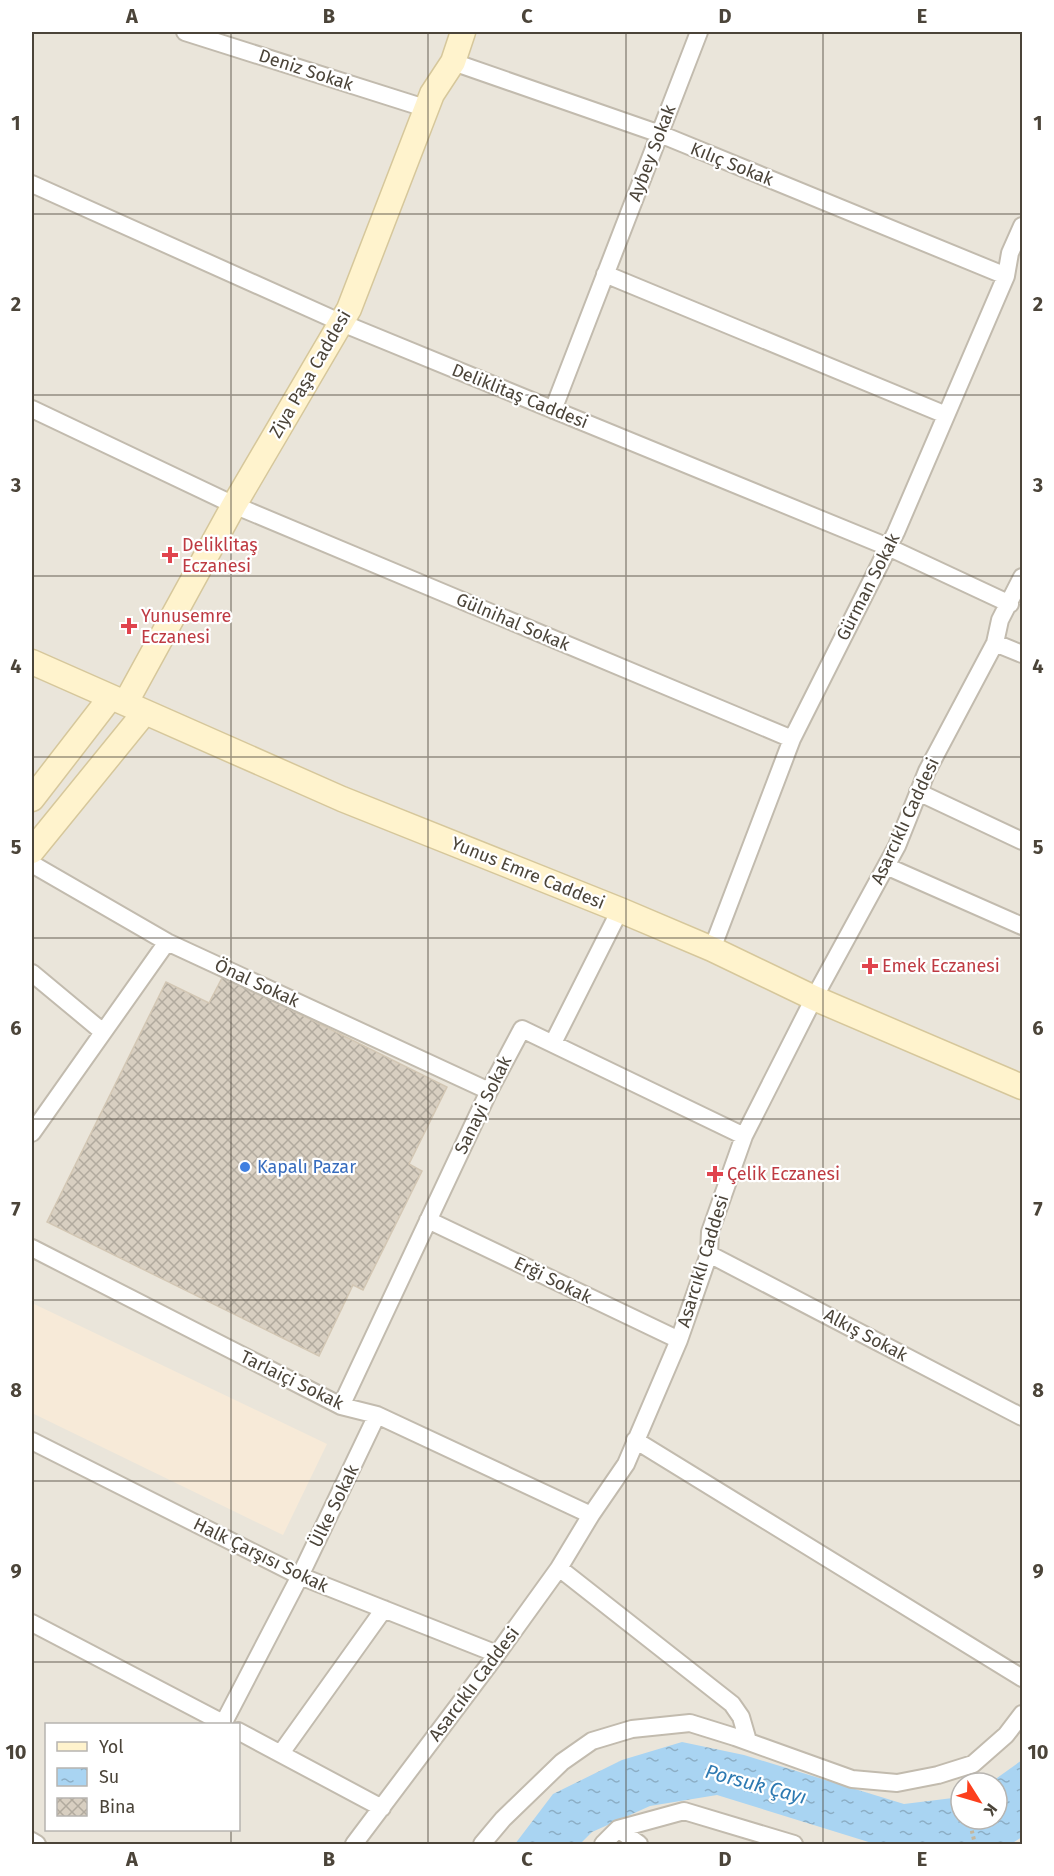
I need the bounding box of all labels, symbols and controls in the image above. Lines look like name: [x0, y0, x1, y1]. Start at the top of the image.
text: A: [125, 4, 139, 28]
text: B: [323, 4, 335, 28]
text: C: [521, 4, 533, 28]
text: D: [718, 4, 732, 28]
text: E: [917, 4, 927, 28]
street label: Deniz Sokak: [256, 44, 357, 96]
street label: Aybey Sokak: [624, 101, 681, 204]
text: 1: [11, 111, 21, 135]
text: 1: [1033, 111, 1043, 135]
street label: Kılıç Sokak: [687, 137, 777, 191]
text: 2: [11, 292, 21, 316]
text: 2: [1033, 292, 1043, 316]
street label: Ziya Paşa Caddesi: [264, 306, 356, 442]
street label: Deliklitaş Caddesi: [449, 359, 591, 433]
text: 3: [10, 473, 21, 497]
text: 3: [1032, 473, 1043, 497]
street label: Gürman Sokak: [832, 529, 905, 644]
place label: Deliklitaş Eczanesi: [182, 534, 258, 577]
marker: Deliklitaş Eczanesi: [163, 548, 177, 562]
street label: Gülnihal Sokak: [453, 588, 574, 656]
place label: Yunusemre Eczanesi: [141, 605, 231, 648]
marker: Yunusemre Eczanesi: [122, 619, 136, 633]
text: 4: [10, 654, 22, 678]
text: 4: [1032, 654, 1044, 678]
street label: Asarcıklı Caddesi: [866, 754, 944, 888]
street label: Yunus Emre Caddesi: [448, 832, 608, 914]
text: 5: [11, 835, 22, 859]
text: 5: [1033, 835, 1044, 859]
street label: Önal Sokak: [211, 954, 304, 1013]
place label: Emek Eczanesi: [882, 955, 1000, 977]
marker: Emek Eczanesi: [863, 959, 877, 973]
text: 6: [10, 1016, 22, 1040]
text: 6: [1032, 1016, 1044, 1040]
street label: Sanayi Sokak: [450, 1052, 517, 1158]
place label: Kapalı Pazar: [257, 1156, 356, 1178]
marker: Kapalı Pazar: [238, 1160, 252, 1174]
place label: Çelik Eczanesi: [727, 1163, 840, 1185]
marker: Çelik Eczanesi: [708, 1167, 722, 1181]
street label: Asarcıklı Caddesi: [672, 1192, 734, 1330]
text: 7: [11, 1197, 21, 1221]
text: 7: [1033, 1197, 1043, 1221]
street label: Erği Sokak: [511, 1252, 596, 1309]
street label: Alkış Sokak: [821, 1304, 912, 1367]
street label: Tarlaiçi Sokak: [237, 1346, 348, 1415]
text: 8: [10, 1378, 22, 1402]
text: 8: [1032, 1378, 1044, 1402]
street label: Ülke Sokak: [305, 1460, 364, 1551]
street label: Halk Çarşısı Sokak: [190, 1513, 333, 1598]
text: 9: [10, 1559, 22, 1583]
text: 9: [1032, 1559, 1044, 1583]
street label: Asarcıklı Caddesi: [424, 1623, 524, 1745]
legend: [45, 1723, 240, 1831]
text: Yol: [99, 1736, 124, 1758]
text: 10: [6, 1740, 26, 1764]
text: 10: [1028, 1740, 1048, 1764]
water label: Porsuk Çayı: [702, 1759, 809, 1810]
text: Su: [99, 1766, 119, 1788]
north arrow: [949, 1771, 1009, 1831]
text: Bina: [99, 1796, 135, 1818]
text: K: [979, 1800, 1001, 1820]
text: A: [125, 1847, 139, 1871]
text: B: [323, 1847, 335, 1871]
text: C: [521, 1847, 533, 1871]
text: D: [718, 1847, 732, 1871]
text: E: [917, 1847, 927, 1871]

